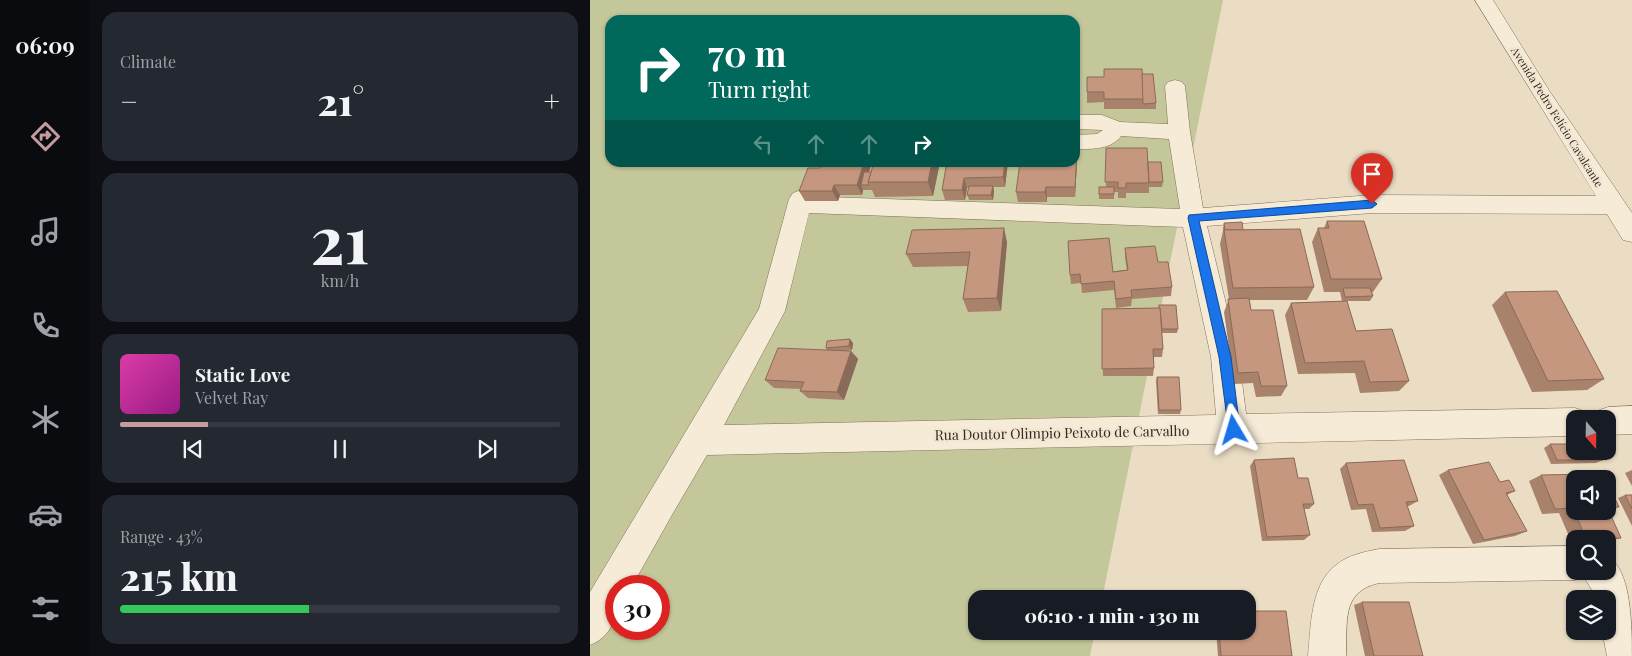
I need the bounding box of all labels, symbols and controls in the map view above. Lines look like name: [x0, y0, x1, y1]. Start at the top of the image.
text: 70 m: [708, 29, 786, 76]
text: 06:09: [15, 30, 75, 60]
icon: right: [625, 35, 690, 100]
street label: Avenida Pedro Felício Cavalcante: [1507, 43, 1607, 190]
text: Climate: [120, 51, 176, 72]
text: Turn right: [708, 74, 810, 104]
text: 21°: [318, 75, 364, 126]
text: −: [120, 82, 138, 119]
text: +: [544, 82, 560, 119]
icon: directions: [28, 119, 63, 154]
icon: left: [749, 130, 777, 158]
icon: ahead: [802, 130, 830, 158]
icon: ahead: [855, 130, 883, 158]
icon: right: [908, 130, 936, 158]
pin: [1351, 153, 1393, 204]
icon: arrive: [1358, 160, 1386, 188]
text: 21: [311, 194, 369, 280]
icon: music: [28, 214, 63, 249]
text: km/h: [321, 270, 359, 291]
icon: phone: [28, 308, 63, 343]
text: Static Love: [195, 361, 290, 387]
text: Velvet Ray: [195, 387, 268, 408]
icon: climate: [28, 402, 63, 437]
position arrow: [1207, 403, 1259, 455]
north arrow: [1566, 410, 1616, 460]
map controls: [1566, 410, 1616, 640]
street label: Rua Doutor Olimpio Peixoto de Carvalho: [934, 421, 1190, 444]
icon: previous: [179, 435, 207, 463]
icon: pause: [326, 435, 354, 463]
icon: next: [473, 435, 501, 463]
button: sound: [1566, 470, 1616, 520]
icon: car: [28, 497, 63, 532]
text: Range · 43%: [120, 526, 203, 547]
button: search: [1566, 530, 1616, 580]
text: 215 km: [120, 550, 238, 601]
speed limit sign: 30: [605, 575, 670, 640]
button: layers: [1566, 590, 1616, 640]
icon: filters: [28, 591, 63, 626]
text: 06:10 · 1 min · 130 m: [1024, 602, 1200, 628]

